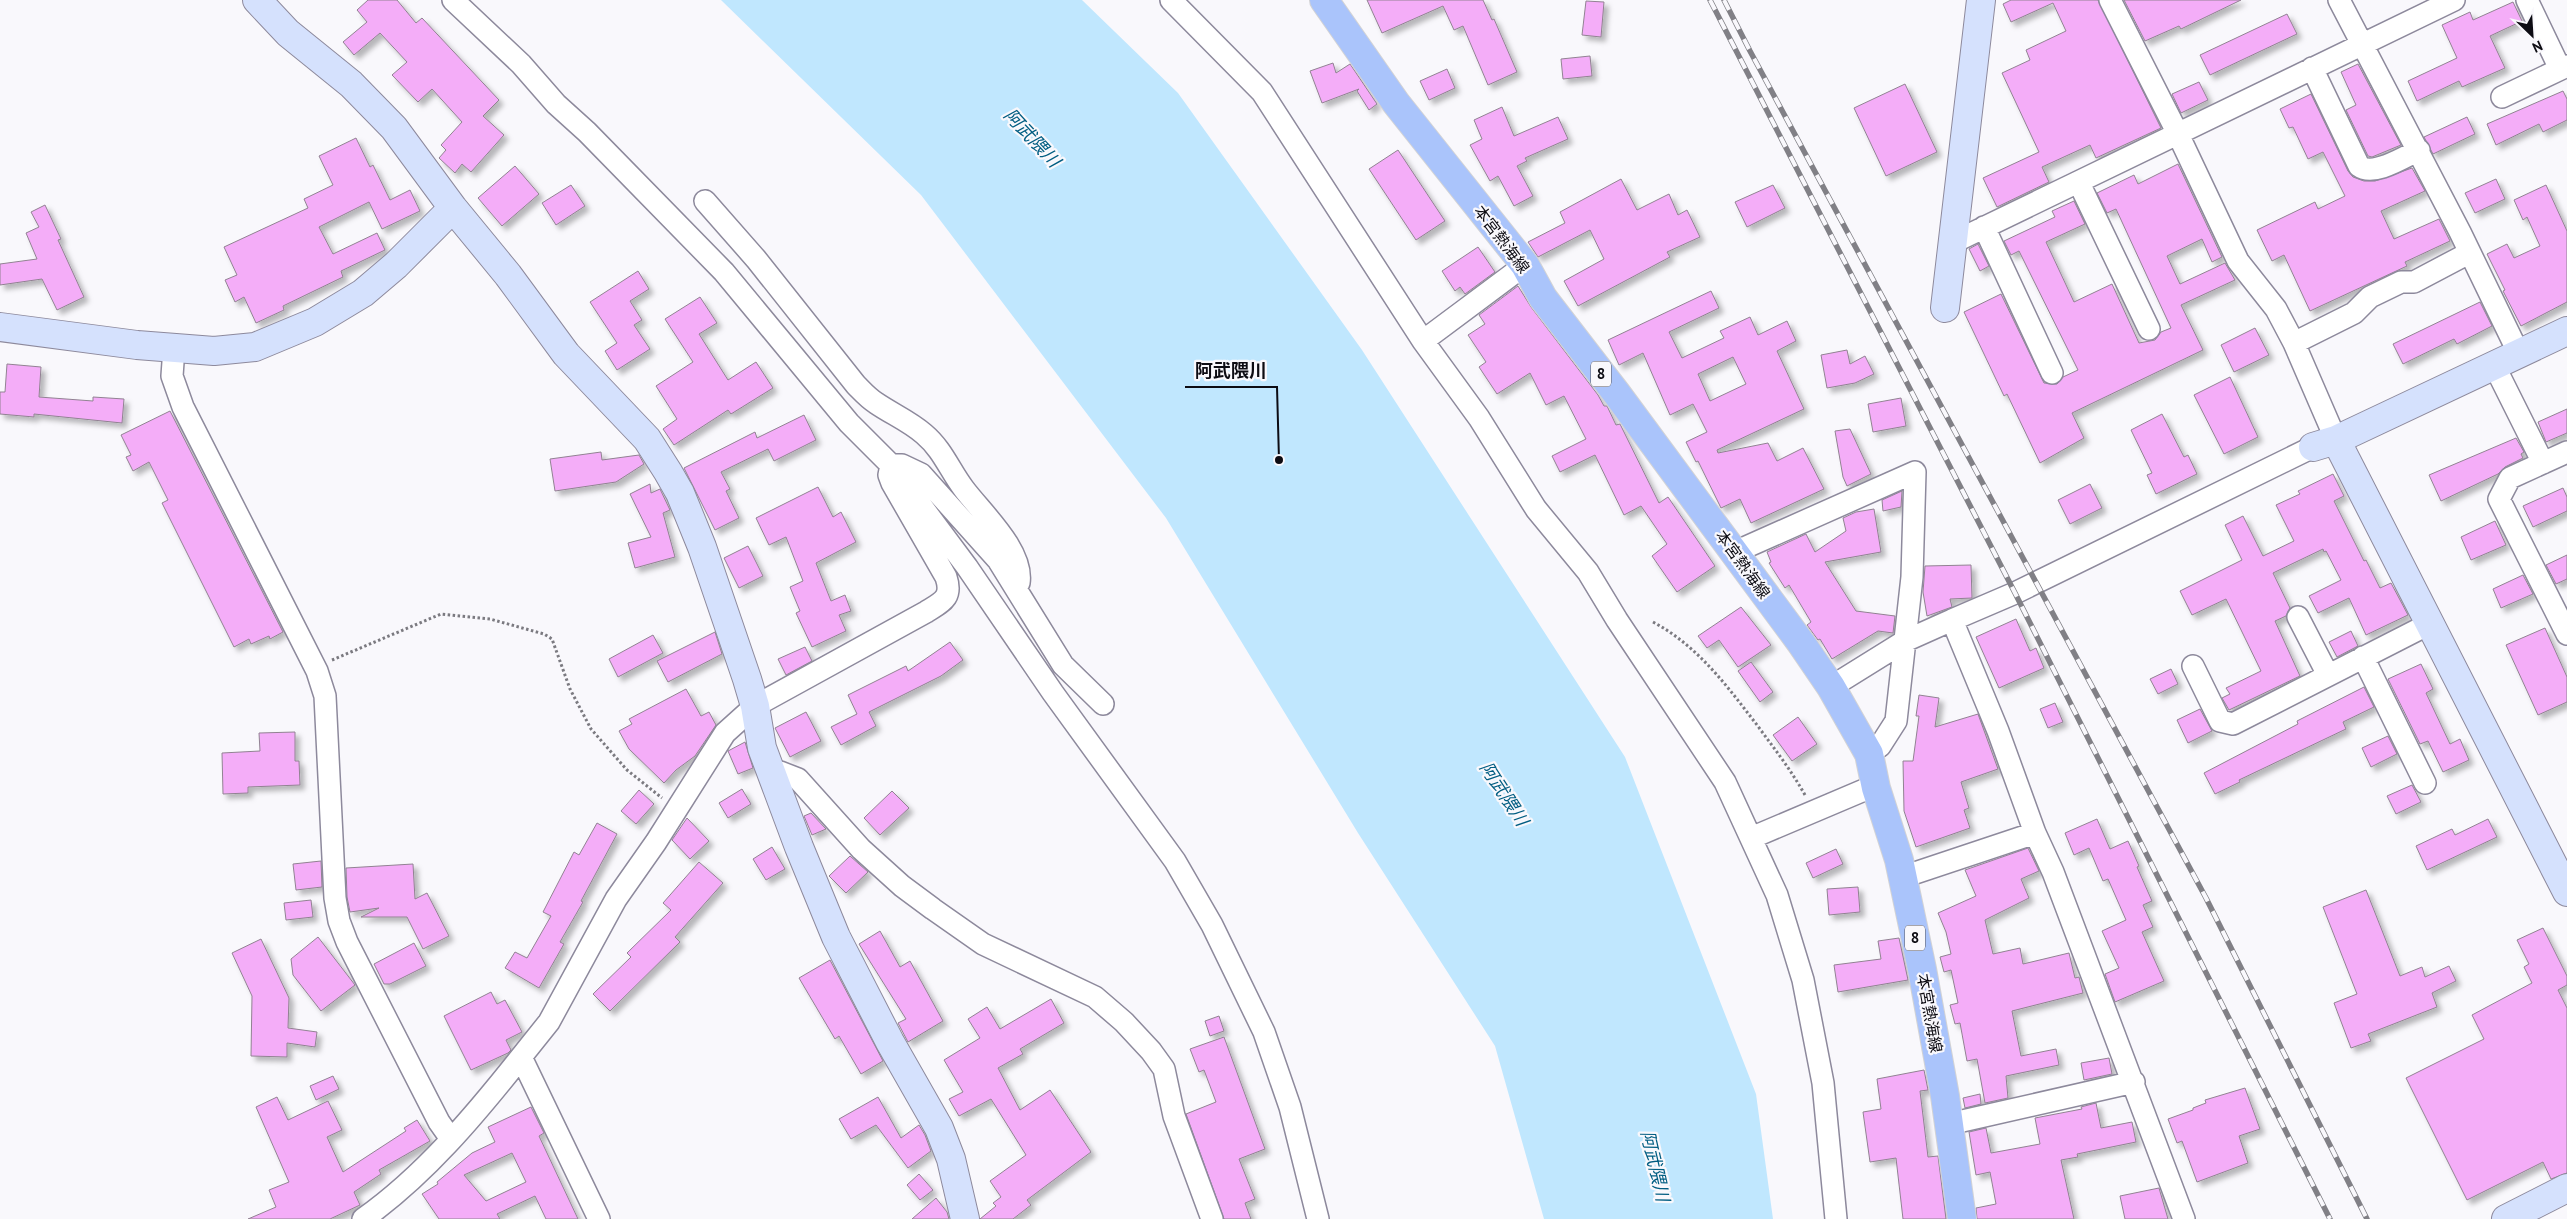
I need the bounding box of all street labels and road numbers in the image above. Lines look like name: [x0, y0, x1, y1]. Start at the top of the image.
street label: 本宮熱海線: [1470, 201, 1534, 277]
road number: 8: [1591, 362, 1611, 386]
street label: 本宮熱海線: [1711, 526, 1775, 602]
road number: 8: [1905, 926, 1925, 950]
street label: 本宮熱海線: [1913, 972, 1947, 1054]

